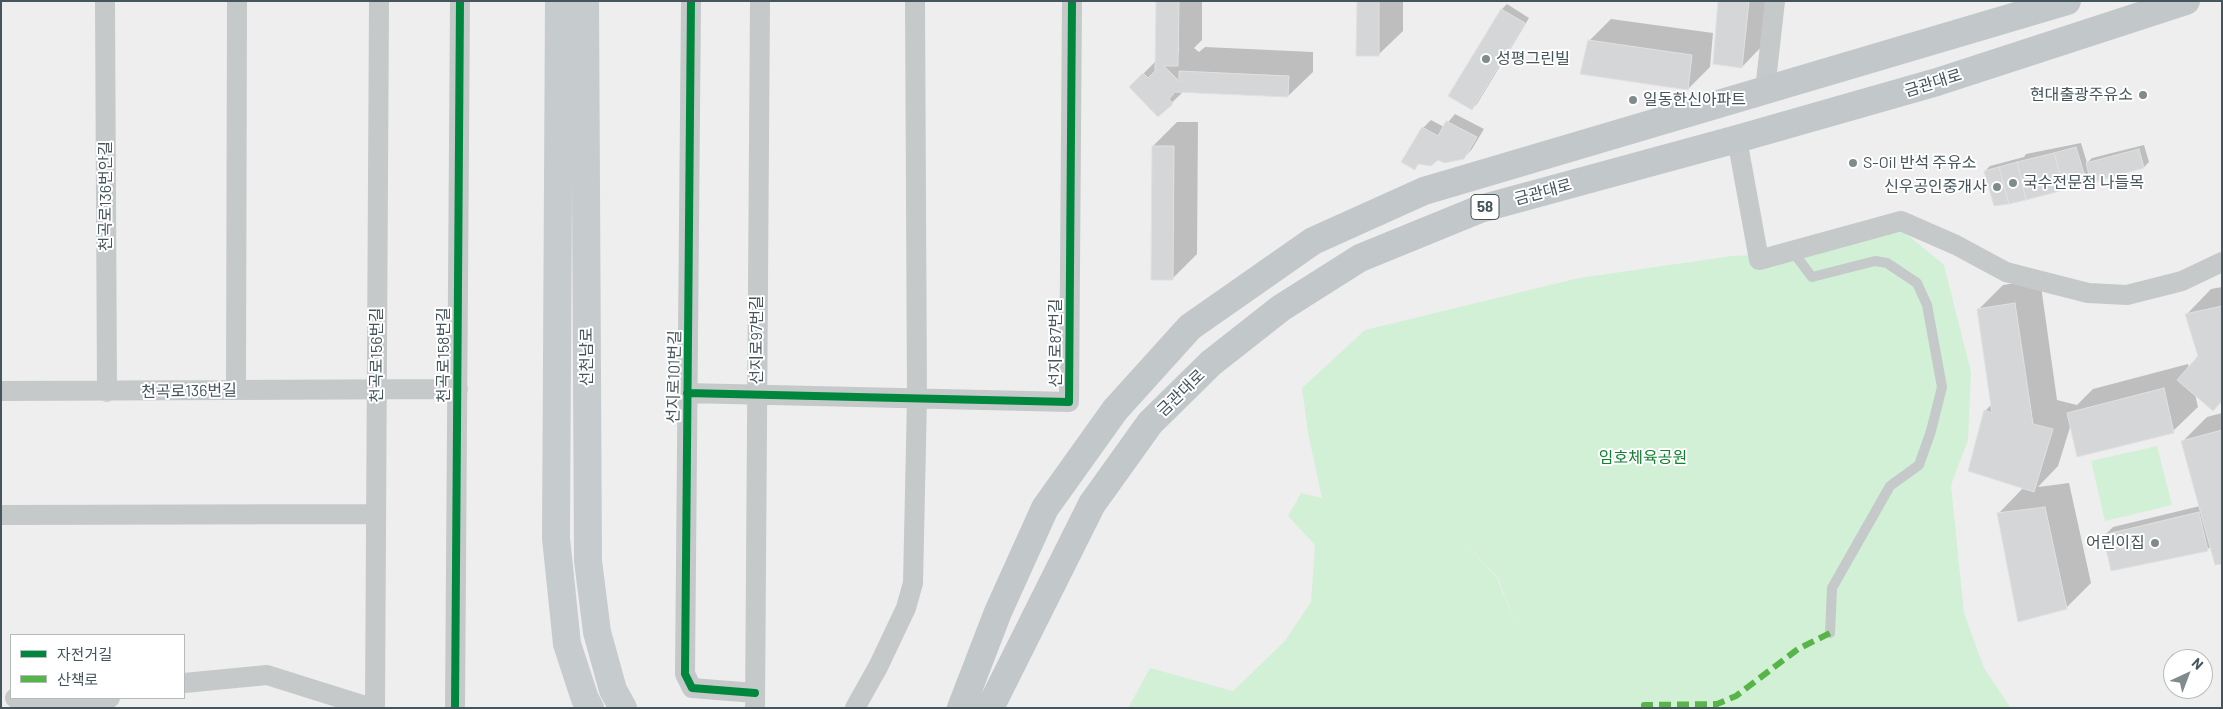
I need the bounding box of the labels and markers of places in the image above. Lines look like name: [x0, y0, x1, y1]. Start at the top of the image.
place label: 성평그린빌: [1496, 49, 1570, 69]
marker: 성평그린빌: [1480, 53, 1492, 65]
place label: 현대출광주유소: [2030, 85, 2133, 105]
marker: 현대출광주유소: [2137, 89, 2149, 101]
place label: 일동한신아파트: [1643, 90, 1746, 110]
marker: 일동한신아파트: [1627, 94, 1639, 106]
place label: S-Oil 반석 주유소: [1863, 153, 1976, 173]
marker: S-Oil 반석 주유소: [1847, 157, 1859, 169]
place label: 국수전문점 나들목: [2023, 173, 2144, 193]
place label: 신우공인중개사: [1884, 177, 1987, 197]
marker: 국수전문점 나들목: [2007, 177, 2019, 189]
marker: 신우공인중개사: [1991, 181, 2003, 193]
place label: 어린이집: [2086, 533, 2145, 553]
marker: 어린이집: [2149, 537, 2161, 549]

